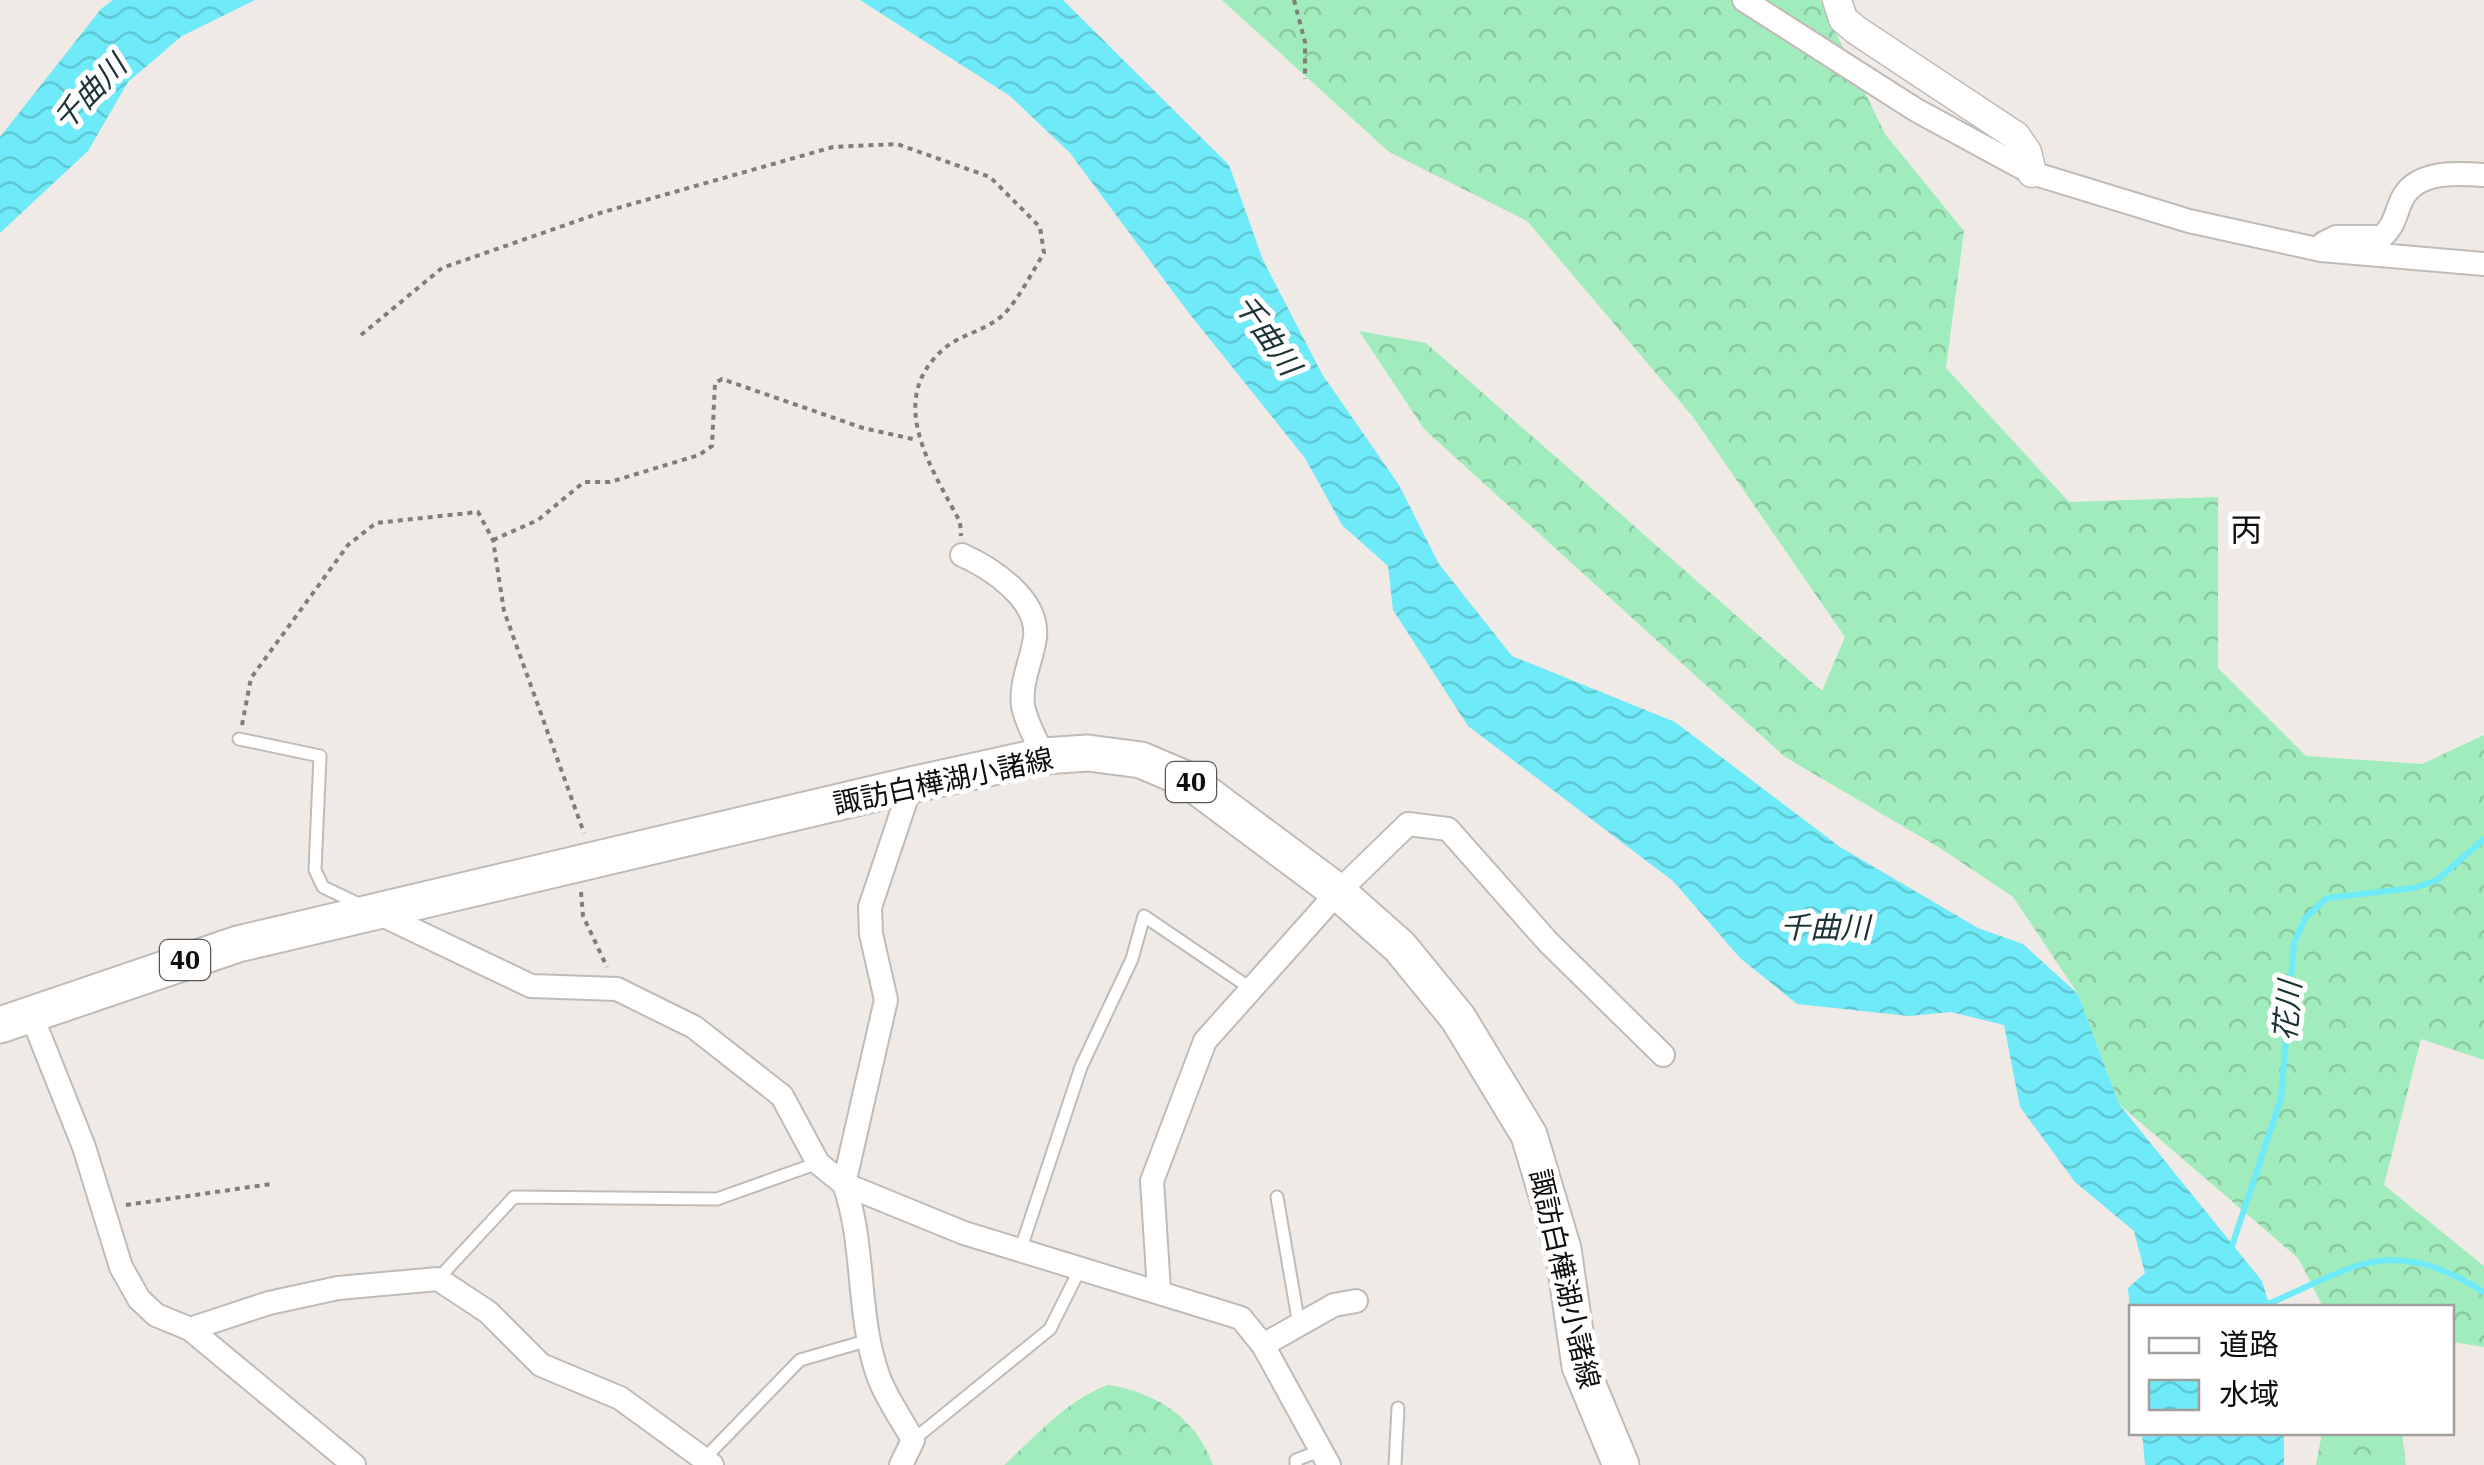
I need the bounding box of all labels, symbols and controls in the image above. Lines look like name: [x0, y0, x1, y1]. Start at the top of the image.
water label: 千曲川: [44, 44, 136, 138]
water label: 千曲川: [1226, 286, 1312, 385]
district label: 丙: [2230, 508, 2262, 550]
street label: 諏訪白樺湖小諸線: [829, 739, 1056, 822]
road number: 40: [1166, 762, 1216, 802]
water label: 千曲川: [1780, 907, 1873, 946]
road number: 40: [160, 940, 210, 980]
water label: 花川: [2264, 976, 2309, 1042]
street label: 諏訪白樺湖小諸線: [1522, 1166, 1609, 1392]
legend: [2129, 1305, 2454, 1435]
text: 道路: [2219, 1324, 2279, 1363]
text: 水域: [2219, 1374, 2279, 1413]

